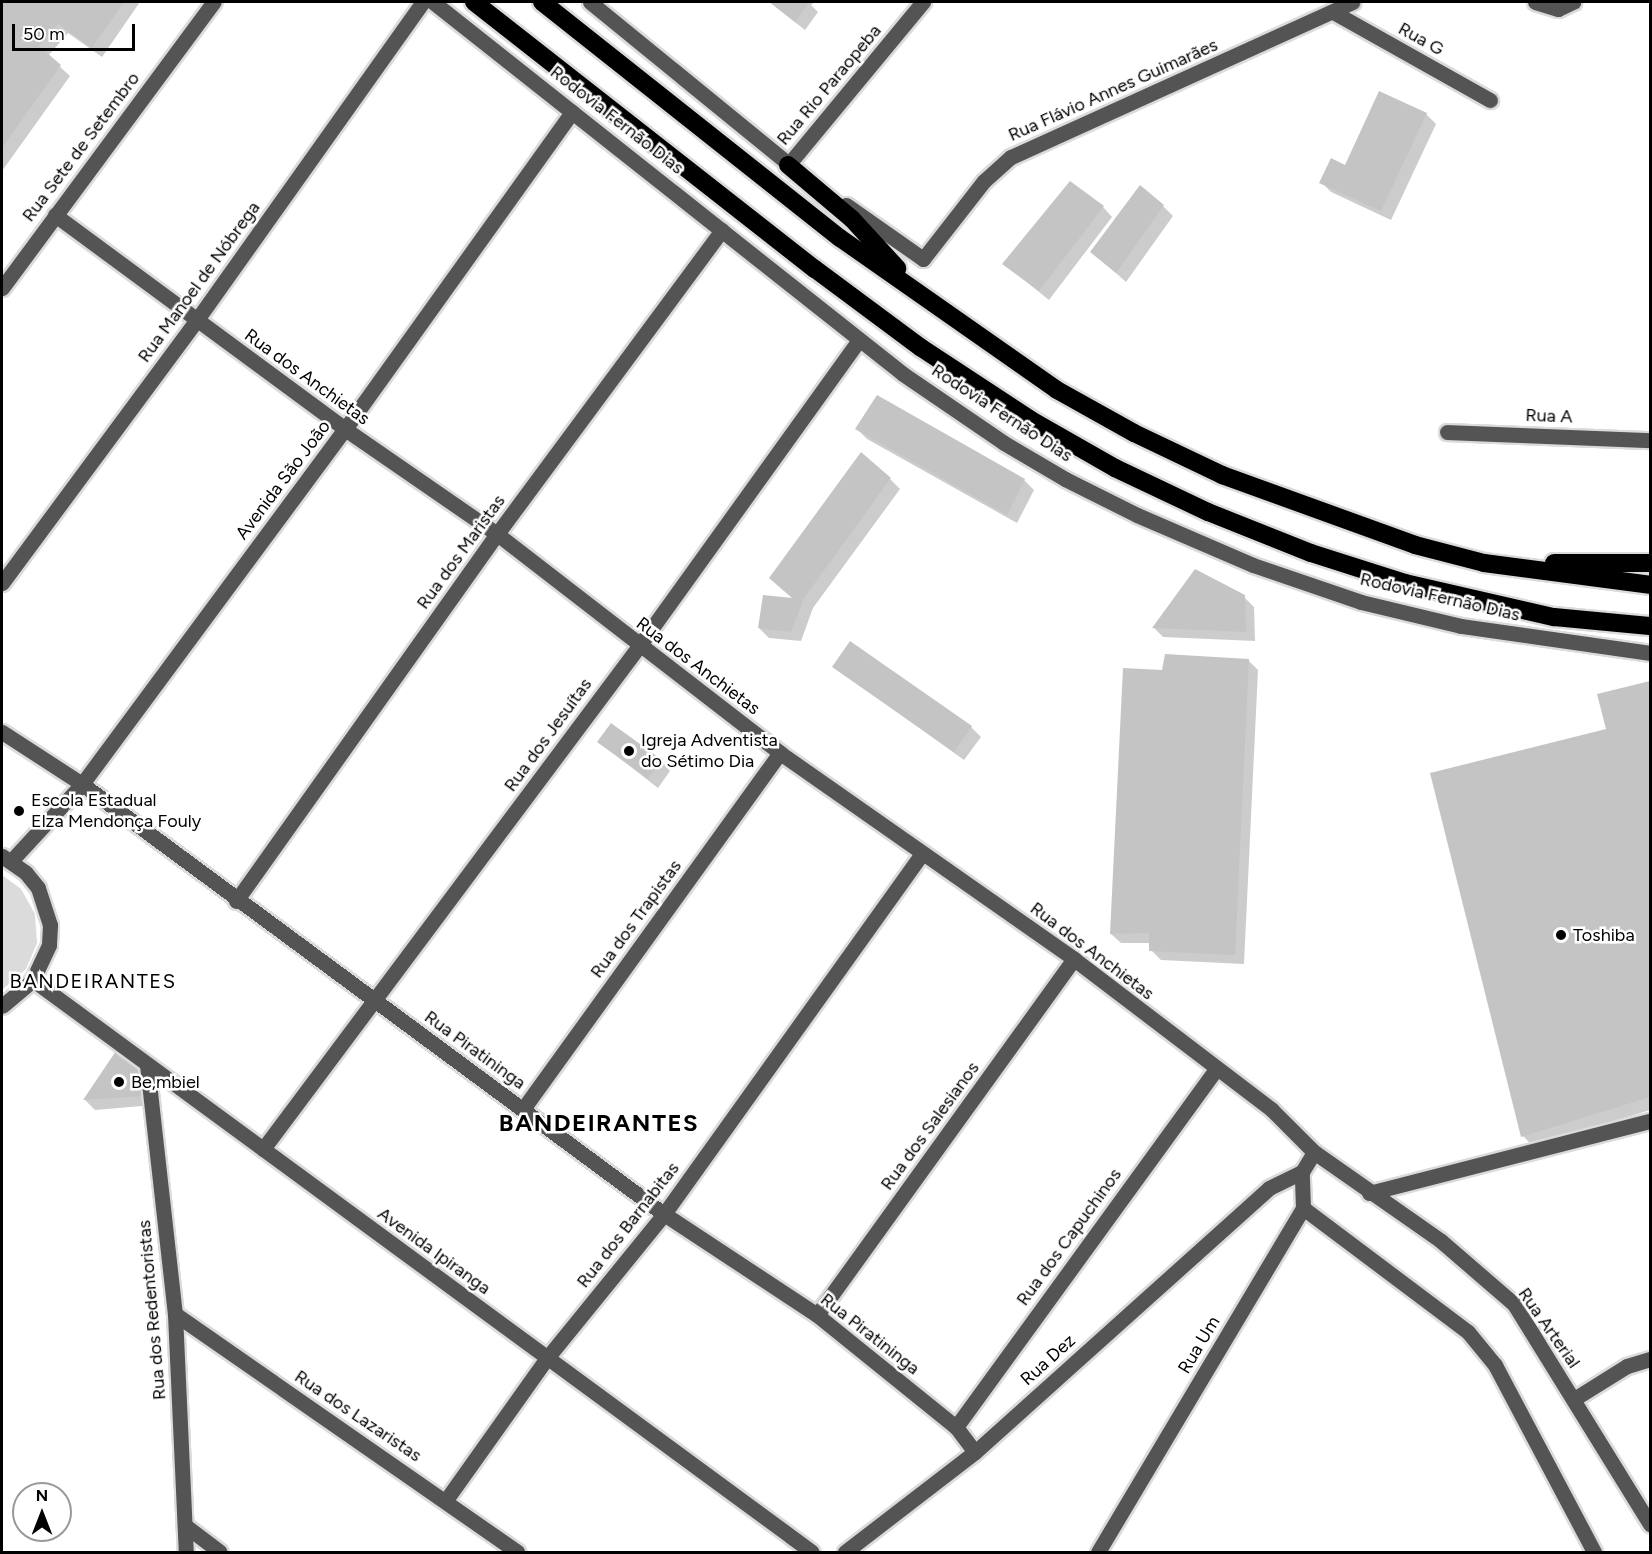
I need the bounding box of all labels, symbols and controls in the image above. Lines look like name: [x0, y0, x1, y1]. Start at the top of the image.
scale bar: [15, 12, 138, 50]
street label: Rua G: [1395, 18, 1447, 60]
street label: Rua Rio Paraopeba: [772, 20, 886, 150]
text: 50 m: [23, 23, 65, 45]
street label: Rua Flávio Annes Guimarães: [1005, 34, 1221, 146]
street label: Rodovia Fernão Dias: [546, 61, 688, 179]
street label: Rua Sete de Setembro: [18, 68, 144, 226]
street label: Rua Manoel de Nóbrega: [133, 197, 265, 367]
street label: Rua dos Anchietas: [240, 324, 374, 430]
street label: Rodovia Fernão Dias: [928, 359, 1076, 467]
street label: Rua A: [1525, 404, 1573, 428]
street label: Avenida São João: [231, 416, 335, 544]
street label: Rua dos Maristas: [412, 491, 510, 613]
street label: Rodovia Fernão Dias: [1358, 568, 1522, 626]
street label: Rua dos Anchietas: [632, 613, 764, 719]
street label: Rua dos Jesuítas: [500, 674, 596, 796]
place label: Igreja Adventista do Sétimo Dia: [641, 730, 778, 772]
marker: Igreja Adventista do Sétimo Dia: [622, 744, 636, 758]
place label: Escola Estadual Elza Mendonça Fouly: [31, 790, 201, 832]
marker: Escola Estadual Elza Mendonça Fouly: [12, 804, 26, 818]
street label: Rua dos Trapistas: [586, 856, 686, 982]
street label: Rua dos Anchietas: [1026, 898, 1158, 1004]
place label: Toshiba: [1573, 924, 1635, 946]
marker: Toshiba: [1554, 928, 1568, 942]
district label: BANDEIRANTES: [10, 969, 176, 993]
street label: Rua Piratininga: [420, 1006, 530, 1094]
street label: Rua dos Salesianos: [876, 1058, 984, 1194]
place label: Be,mbiel: [131, 1071, 200, 1093]
marker: Be,mbiel: [112, 1075, 126, 1089]
district label: BANDEIRANTES: [499, 1109, 699, 1137]
street label: Rua dos Barnabitas: [572, 1158, 684, 1292]
street label: Rua dos Capuchinos: [1012, 1164, 1126, 1310]
street label: Avenida Ipiranga: [373, 1203, 495, 1299]
street label: Rua dos Redentoristas: [133, 1219, 171, 1401]
street label: Rua Arterial: [1513, 1284, 1585, 1372]
street label: Rua Piratininga: [816, 1289, 924, 1379]
street label: Rua Um: [1174, 1312, 1224, 1378]
street label: Rua Dez: [1016, 1330, 1080, 1390]
street label: Rua dos Lazaristas: [290, 1366, 426, 1466]
north arrow: [12, 1482, 72, 1542]
text: N: [36, 1486, 48, 1505]

